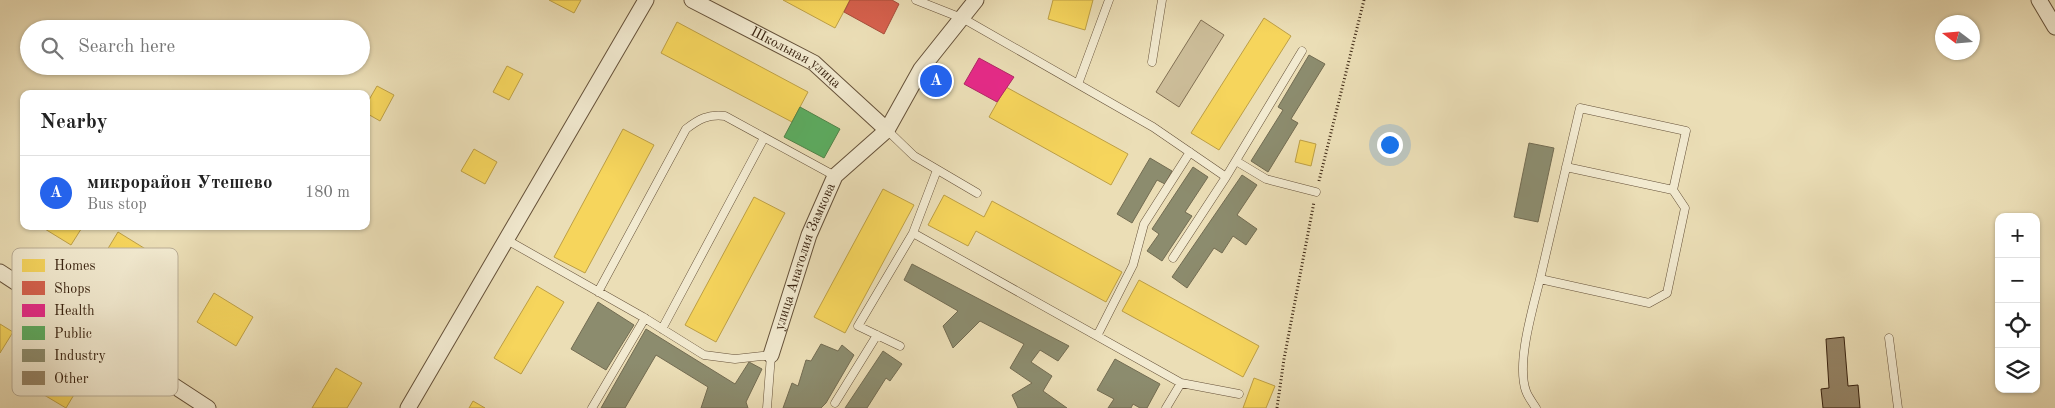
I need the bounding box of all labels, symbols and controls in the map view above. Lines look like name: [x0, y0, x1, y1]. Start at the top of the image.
north arrow: [1935, 15, 1980, 60]
search box: [20, 20, 370, 75]
street label: Школьная улица: [748, 25, 844, 91]
icon: search: [38, 34, 66, 62]
text: Search here: [78, 38, 175, 57]
pin: A: [920, 62, 952, 100]
text: Nearby: [40, 112, 108, 133]
your location: [1377, 132, 1403, 158]
text: микрорайон Утешево: [87, 174, 273, 193]
street label: улица Анатолия Замкова: [772, 181, 838, 332]
text: A: [50, 185, 62, 201]
text: 180 m: [305, 185, 350, 201]
text: Bus stop: [87, 197, 147, 213]
map controls: [1995, 213, 2040, 393]
button: +: [1995, 213, 2040, 258]
legend: [12, 248, 178, 396]
button: −: [1995, 258, 2040, 303]
text: Homes: [54, 259, 96, 273]
text: Shops: [54, 282, 91, 296]
button: locate: [1995, 303, 2040, 348]
text: Health: [54, 304, 95, 318]
text: Public: [54, 327, 92, 341]
button: layers: [1995, 348, 2040, 393]
text: Industry: [54, 349, 107, 363]
text: Other: [54, 372, 89, 386]

